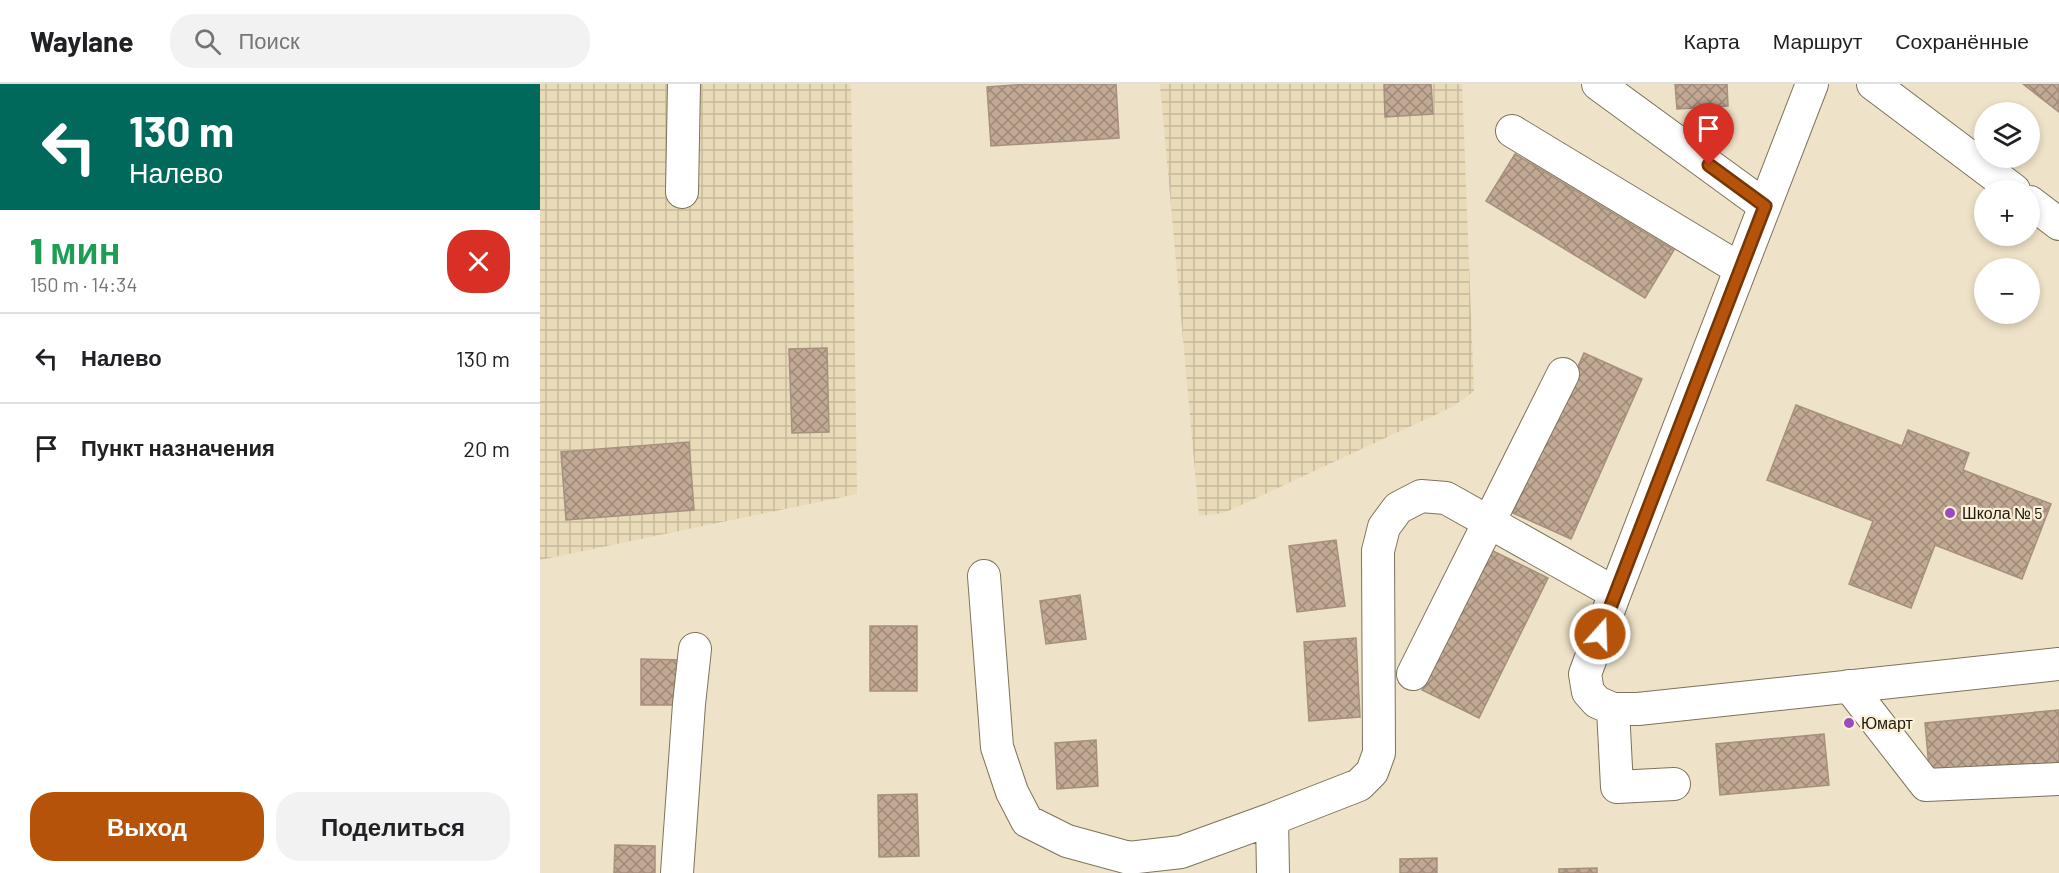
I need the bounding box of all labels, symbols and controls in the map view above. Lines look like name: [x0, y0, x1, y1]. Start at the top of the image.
search box: [170, 14, 590, 68]
text: Waylane: [30, 24, 134, 58]
icon: search: [191, 25, 224, 58]
text: Поиск: [239, 27, 300, 53]
text: Карта: [1684, 28, 1740, 53]
text: Маршрут: [1773, 28, 1862, 53]
text: Сохранённые: [1895, 28, 2029, 53]
map controls: [1974, 102, 2040, 324]
button: layers: [1974, 102, 2040, 168]
pin: [1683, 103, 1734, 165]
text: 130 m: [129, 105, 234, 155]
icon: left: [30, 108, 108, 186]
icon: arrive: [1692, 112, 1725, 145]
text: Налево: [129, 156, 223, 188]
button: +: [1974, 180, 2040, 246]
text: 1 мин: [30, 228, 121, 271]
button: close: [447, 230, 510, 293]
button: −: [1974, 258, 2040, 324]
text: 150 m · 14:34: [30, 272, 137, 296]
icon: left: [30, 342, 63, 375]
text: Налево: [81, 344, 162, 370]
text: 130 m: [456, 345, 510, 371]
icon: arrive: [30, 432, 63, 465]
text: Пункт назначения: [81, 434, 275, 460]
text: 20 m: [463, 435, 510, 461]
place label: Школа № 5: [1962, 503, 2042, 522]
marker: Школа № 5: [1943, 506, 1957, 520]
position arrow: [1568, 602, 1632, 666]
place label: Юмарт: [1861, 713, 1913, 732]
marker: Юмарт: [1842, 716, 1856, 730]
button: Выход: [30, 792, 264, 861]
button: Поделиться: [276, 792, 510, 861]

